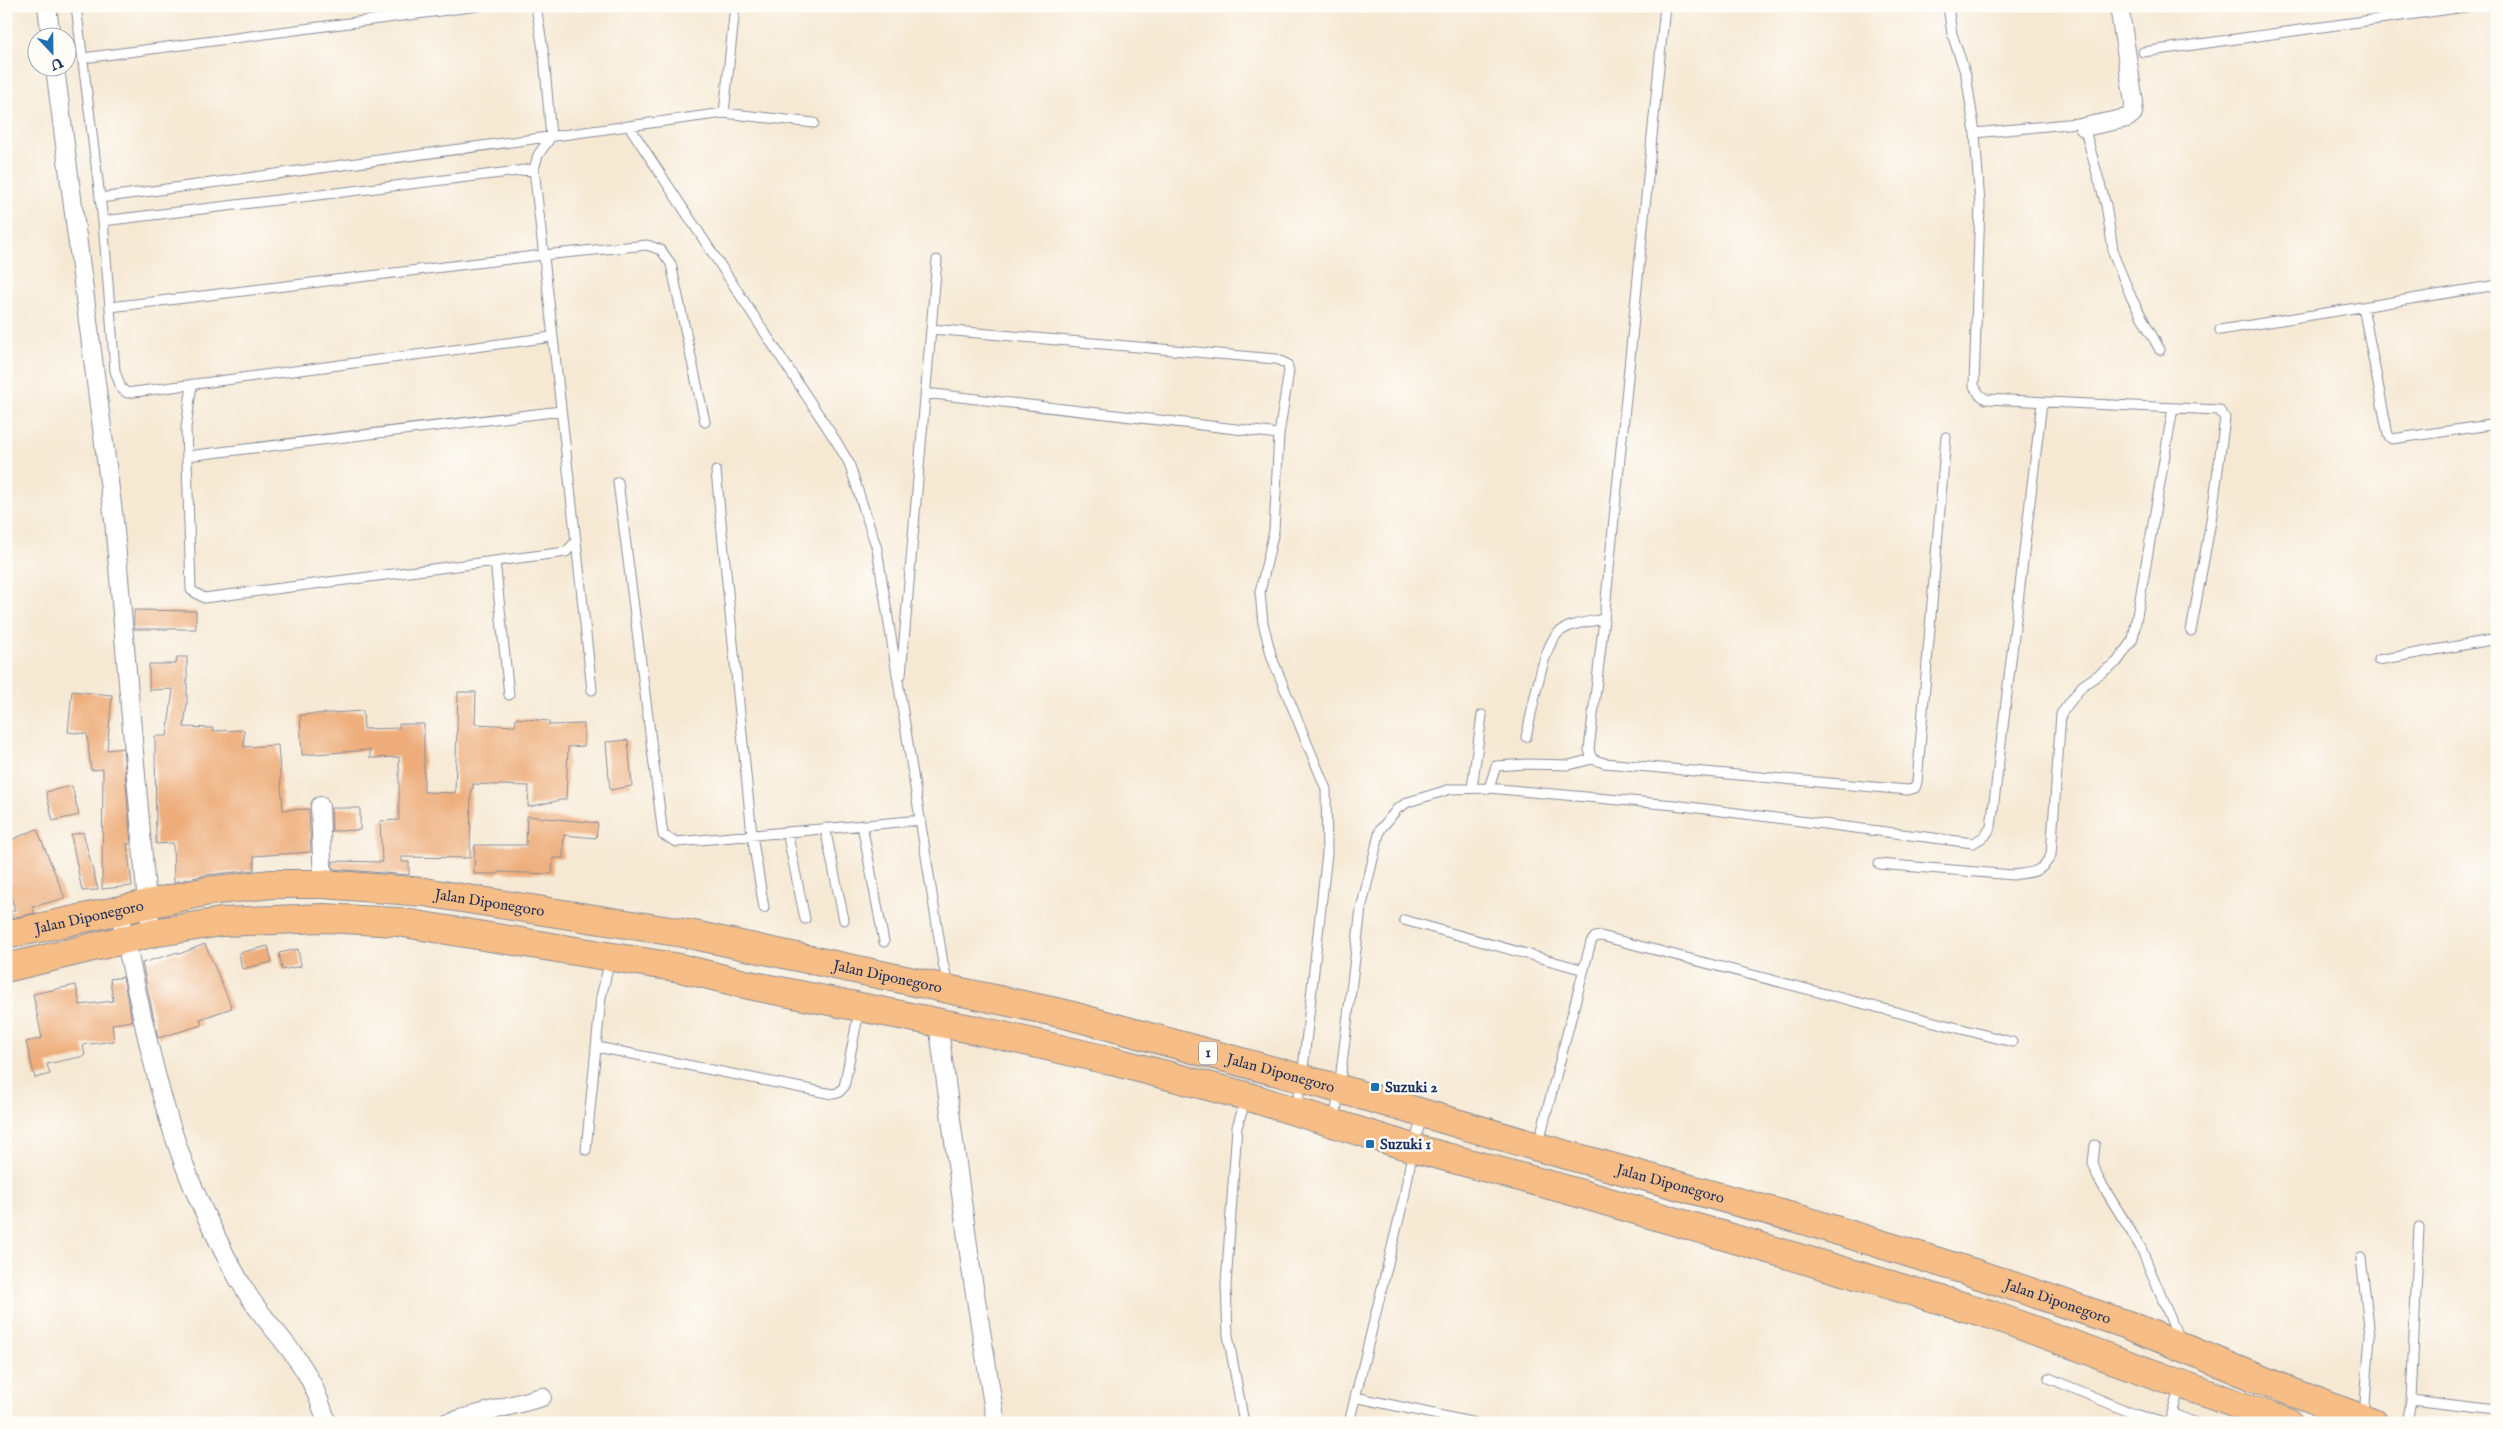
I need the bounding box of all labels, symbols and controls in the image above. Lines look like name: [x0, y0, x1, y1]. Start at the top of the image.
north arrow: [28, 28, 78, 78]
text: U: [47, 52, 66, 74]
street label: Jalan Diponegoro: [431, 884, 546, 920]
street label: Jalan Diponegoro: [31, 896, 145, 938]
street label: Jalan Diponegoro: [830, 955, 944, 997]
road number: 1: [1199, 1042, 1217, 1064]
street label: Jalan Diponegoro: [1223, 1049, 1337, 1097]
place label: Suzuki 2: [1385, 1078, 1438, 1097]
marker: Suzuki 2: [1369, 1081, 1381, 1093]
place label: Suzuki 1: [1380, 1135, 1432, 1154]
marker: Suzuki 1: [1364, 1138, 1376, 1150]
street label: Jalan Diponegoro: [1613, 1159, 1727, 1207]
street label: Jalan Diponegoro: [2000, 1274, 2114, 1328]

